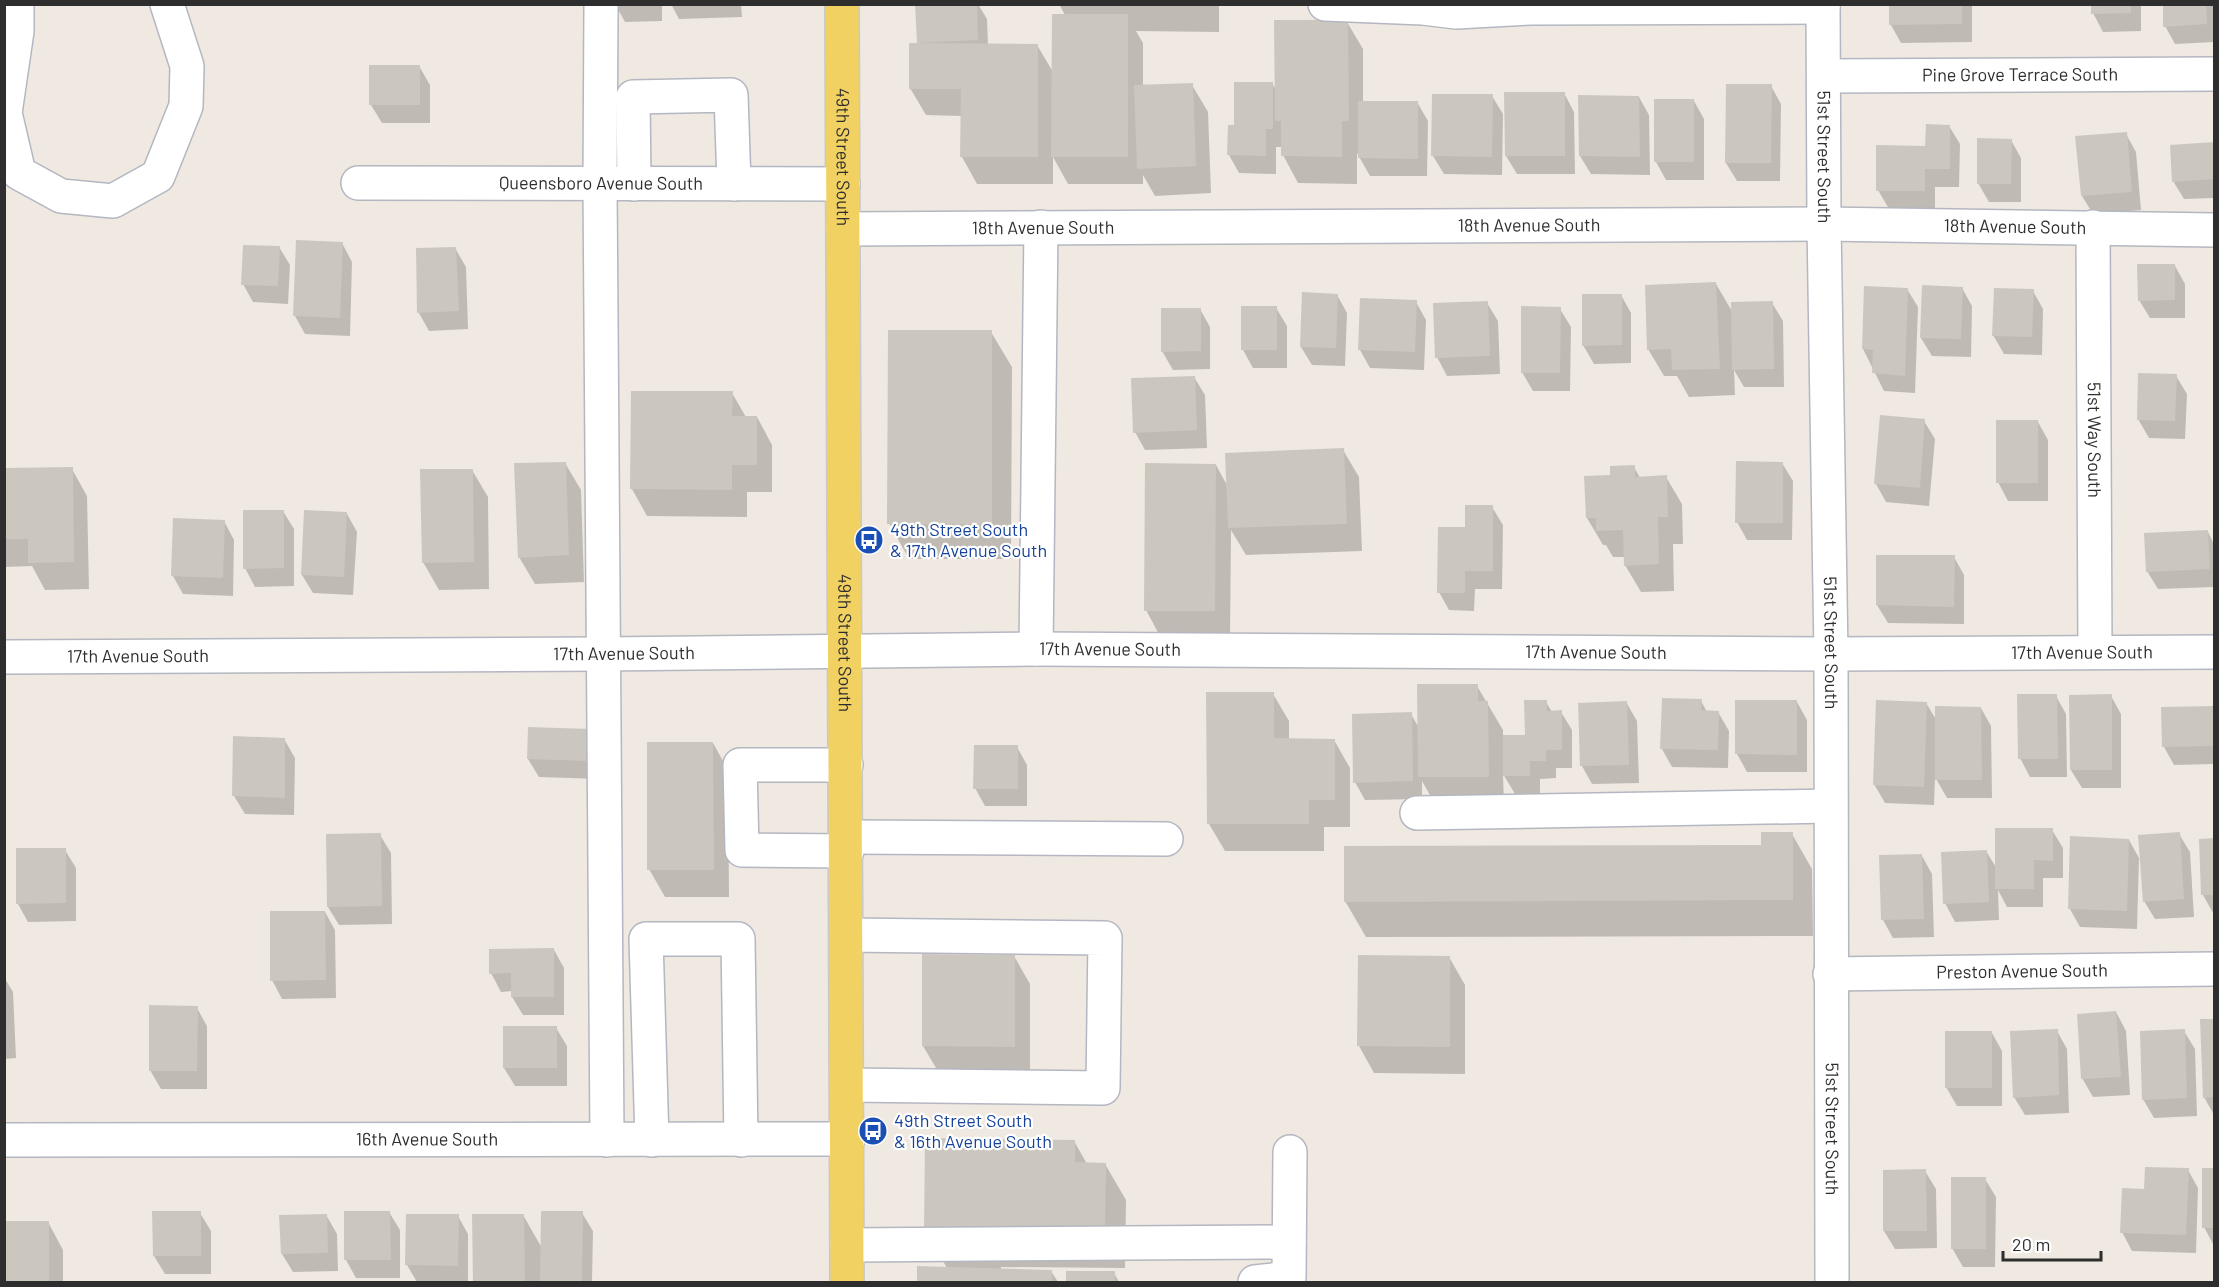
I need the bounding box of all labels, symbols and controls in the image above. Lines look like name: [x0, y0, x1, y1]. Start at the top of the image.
street label: Pine Grove Terrace South: [1922, 62, 2118, 86]
street label: 49th Street South: [832, 88, 855, 226]
street label: 51st Street South: [1813, 90, 1836, 224]
street label: Queensboro Avenue South: [499, 171, 703, 194]
street label: 18th Avenue South: [1458, 213, 1600, 236]
street label: 18th Avenue South: [1943, 214, 2086, 238]
street label: 18th Avenue South: [972, 216, 1114, 238]
street label: 51st Way South: [2084, 382, 2106, 498]
place label: 49th Street South & 17th Avenue South: [890, 518, 1047, 561]
bus stop icon: 49th Street South & 17th Avenue South: [853, 524, 885, 556]
street label: 49th Street South: [834, 574, 857, 712]
street label: 51st Street South: [1820, 576, 1843, 709]
street label: 17th Avenue South: [1039, 637, 1181, 660]
street label: 17th Avenue South: [1525, 640, 1667, 663]
street label: 17th Avenue South: [2011, 640, 2153, 663]
street label: 17th Avenue South: [553, 641, 695, 664]
street label: 17th Avenue South: [67, 644, 209, 667]
street label: Preston Avenue South: [1936, 958, 2108, 983]
street label: 51st Street South: [1822, 1062, 1844, 1195]
place label: 49th Street South & 16th Avenue South: [894, 1109, 1052, 1152]
bus stop icon: 49th Street South & 16th Avenue South: [857, 1115, 889, 1147]
street label: 16th Avenue South: [356, 1127, 498, 1150]
scale bar: [2003, 1224, 2100, 1262]
text: 20 m: [2012, 1233, 2050, 1255]

